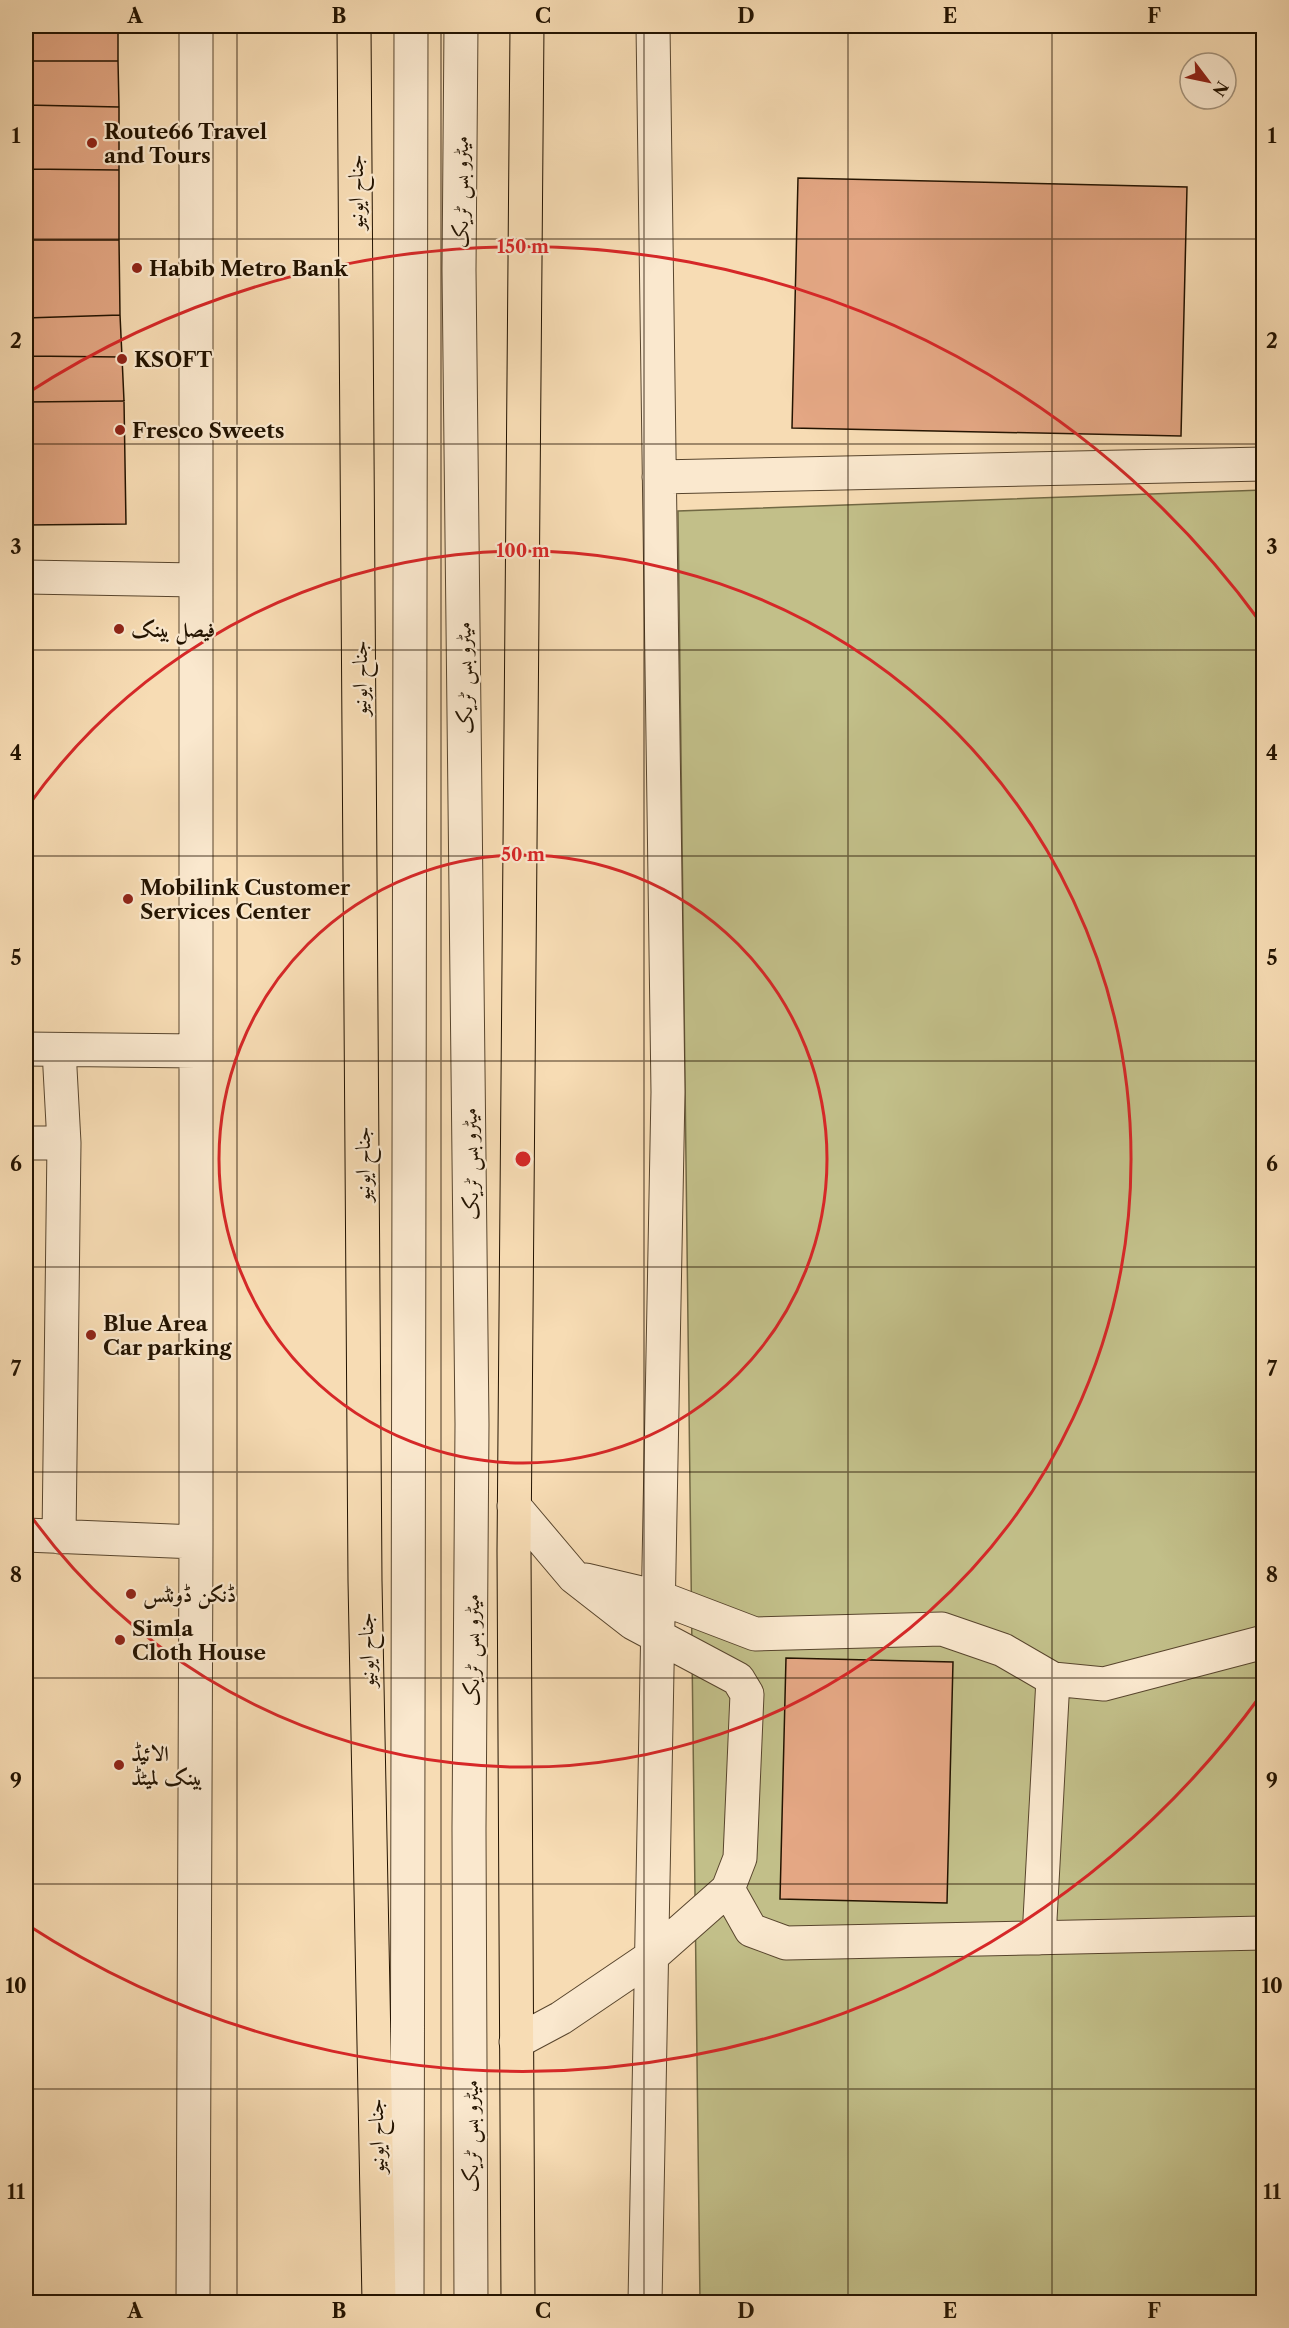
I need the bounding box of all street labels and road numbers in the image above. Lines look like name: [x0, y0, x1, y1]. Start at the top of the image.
street label: میٹرو بس ٹریک: [448, 136, 475, 248]
street label: جناح ایونیو: [343, 154, 375, 232]
street label: میٹرو بس ٹریک: [451, 622, 479, 734]
street label: جناح ایونیو: [347, 640, 379, 718]
street label: میٹرو بس ٹریک: [457, 1108, 485, 1220]
street label: جناح ایونیو: [350, 1126, 382, 1204]
street label: میٹرو بس ٹریک: [459, 1594, 486, 1706]
street label: جناح ایونیو: [353, 1612, 386, 1690]
street label: میٹرو بس ٹریک: [458, 2080, 485, 2192]
street label: جناح ایونیو: [363, 2098, 396, 2176]

